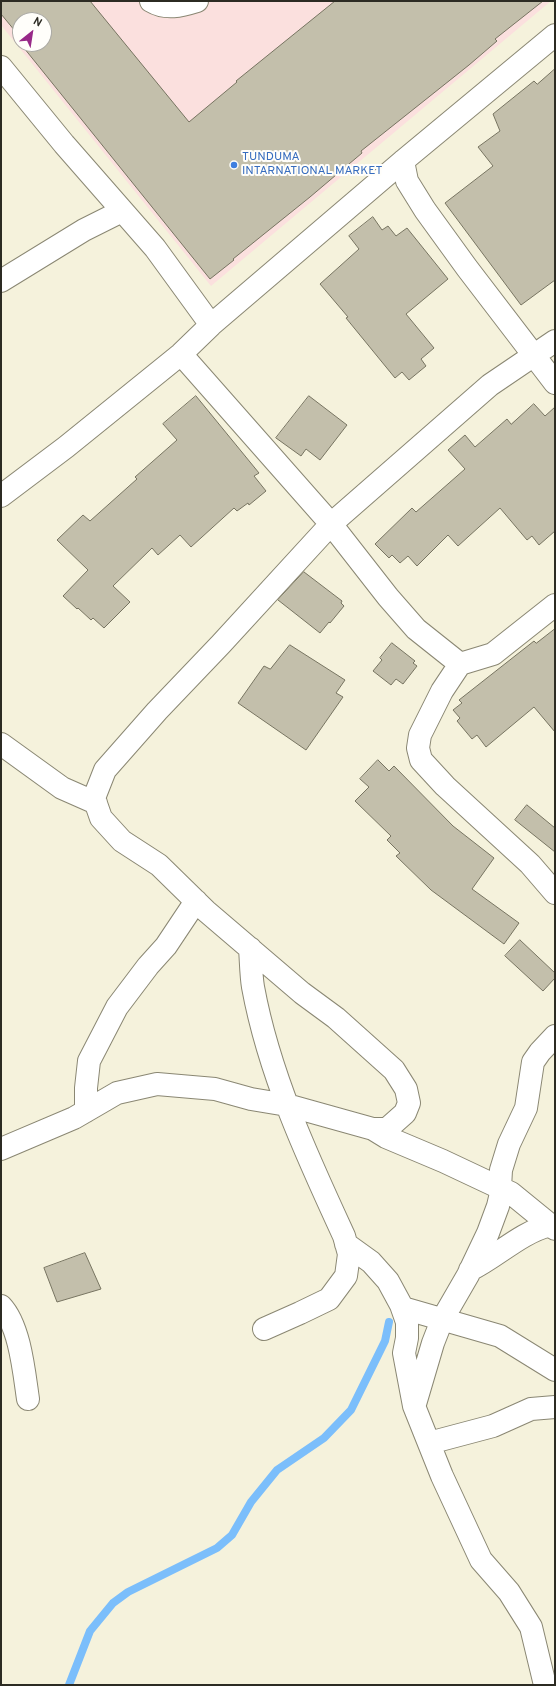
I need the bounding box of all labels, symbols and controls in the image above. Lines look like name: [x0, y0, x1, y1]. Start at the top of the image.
north arrow: [12, 12, 52, 52]
text: N: [31, 14, 44, 31]
place label: TUNDUMA INTARNATIONAL MARKET: [242, 151, 382, 179]
marker: TUNDUMA INTARNATIONAL MARKET: [229, 160, 239, 170]

